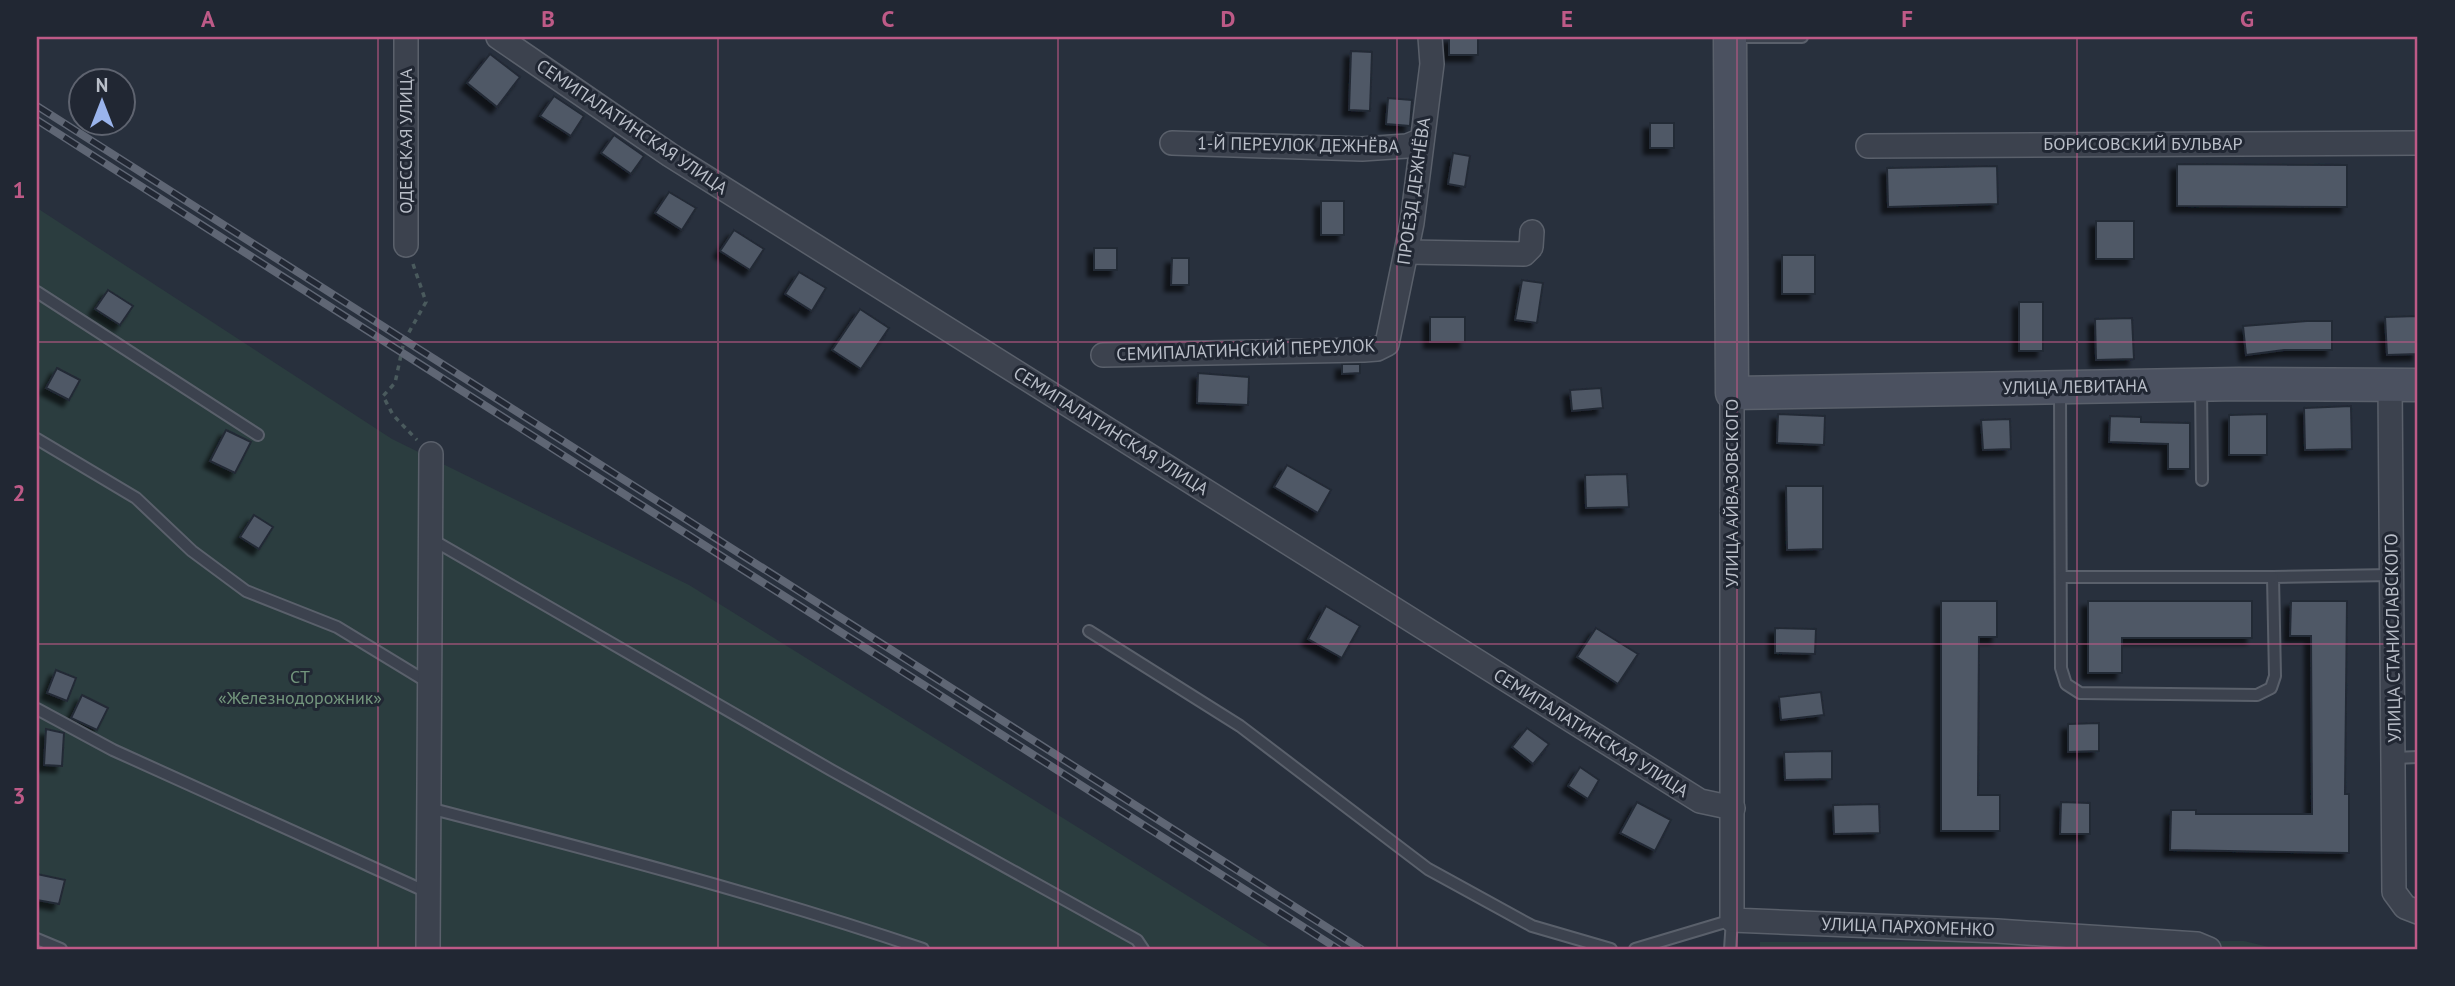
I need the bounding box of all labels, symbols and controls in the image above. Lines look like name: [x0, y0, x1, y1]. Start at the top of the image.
text: A: [201, 4, 215, 33]
text: B: [541, 4, 555, 33]
text: C: [882, 4, 895, 33]
text: D: [1221, 4, 1235, 33]
text: E: [1561, 4, 1573, 33]
text: F: [1901, 4, 1913, 33]
text: G: [2240, 4, 2254, 33]
street label: СЕМИПАЛАТИНСКАЯ УЛИЦА: [532, 54, 733, 199]
north arrow: [66, 66, 136, 136]
street label: ОДЕССКАЯ УЛИЦА: [394, 68, 417, 214]
text: N: [96, 73, 108, 97]
street label: ПРОЕЗД ДЕЖНЁВА: [1392, 115, 1435, 266]
street label: 1-Й ПЕРЕУЛОК ДЕЖНЁВА: [1197, 131, 1400, 158]
street label: БОРИСОВСКИЙ БУЛЬВАР: [2043, 132, 2243, 155]
text: 1: [12, 175, 26, 204]
street label: СЕМИПАЛАТИНСКИЙ ПЕРЕУЛОК: [1116, 333, 1376, 366]
street label: СЕМИПАЛАТИНСКАЯ УЛИЦА: [1009, 361, 1213, 500]
street label: УЛИЦА ЛЕВИТАНА: [2002, 374, 2148, 399]
street label: УЛИЦА АЙВАЗОВСКОГО: [1720, 399, 1743, 587]
text: 2: [12, 478, 26, 507]
street label: УЛИЦА СТАНИСЛАВСКОГО: [2379, 533, 2406, 743]
street label: СЕМИПАЛАТИНСКАЯ УЛИЦА: [1489, 663, 1693, 802]
park label: СТ «Железнодорожник»: [218, 665, 382, 709]
text: 3: [12, 781, 26, 810]
street label: УЛИЦА ПАРХОМЕНКО: [1821, 912, 1995, 941]

